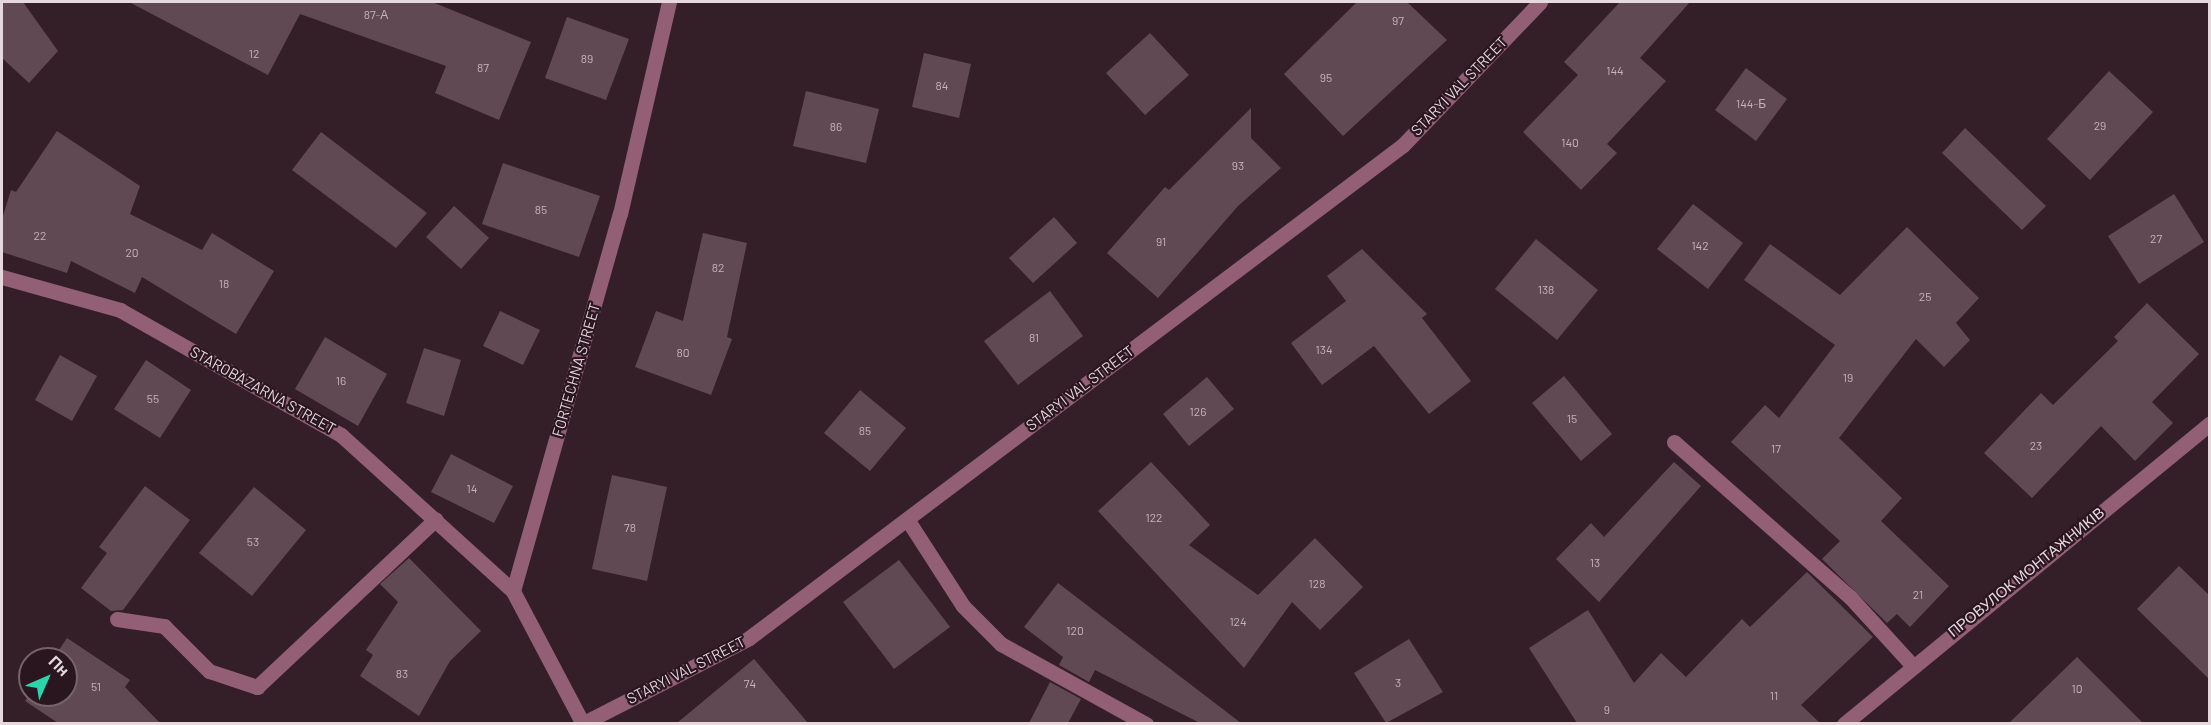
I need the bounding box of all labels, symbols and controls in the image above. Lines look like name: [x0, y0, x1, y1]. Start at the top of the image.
house number: 87-А: [364, 8, 388, 22]
house number: 97: [1392, 14, 1404, 28]
street label: STARYI VAL STREET: [1407, 33, 1511, 139]
house number: 12: [249, 47, 259, 61]
house number: 89: [581, 52, 593, 66]
house number: 87: [477, 61, 489, 75]
house number: 144: [1606, 64, 1624, 78]
house number: 95: [1320, 71, 1332, 85]
house number: 84: [936, 79, 948, 93]
house number: 144-Б: [1736, 97, 1766, 111]
house number: 29: [2094, 119, 2106, 133]
house number: 86: [830, 120, 842, 134]
house number: 140: [1561, 136, 1579, 150]
house number: 93: [1232, 159, 1244, 173]
house number: 85: [535, 203, 547, 217]
house number: 22: [34, 229, 46, 243]
house number: 27: [2150, 232, 2162, 246]
house number: 91: [1156, 235, 1166, 249]
house number: 142: [1691, 239, 1709, 253]
house number: 20: [125, 246, 139, 260]
house number: 82: [712, 261, 724, 275]
house number: 18: [219, 277, 229, 291]
house number: 138: [1538, 283, 1554, 297]
house number: 25: [1919, 290, 1931, 304]
street label: FORTECHNA STREET: [548, 301, 604, 439]
house number: 81: [1029, 331, 1039, 345]
street label: STAROBAZARNA STREET: [187, 342, 339, 438]
street label: STARYI VAL STREET: [1022, 342, 1138, 434]
house number: 134: [1316, 343, 1332, 357]
house number: 80: [676, 346, 690, 360]
house number: 19: [1843, 371, 1853, 385]
house number: 16: [336, 374, 346, 388]
house number: 55: [147, 392, 159, 406]
house number: 126: [1190, 405, 1206, 419]
house number: 15: [1567, 412, 1577, 426]
house number: 85: [859, 424, 871, 438]
house number: 23: [2030, 439, 2042, 453]
house number: 17: [1771, 442, 1781, 456]
house number: 14: [467, 482, 477, 496]
street label: ПРОВУЛОК МОНТАЖНИКІВ: [1944, 503, 2108, 641]
house number: 122: [1145, 511, 1163, 525]
house number: 78: [624, 521, 636, 535]
house number: 53: [247, 535, 259, 549]
house number: 13: [1590, 556, 1600, 570]
house number: 128: [1309, 577, 1325, 591]
house number: 21: [1913, 588, 1923, 602]
house number: 124: [1229, 615, 1247, 629]
house number: 120: [1066, 624, 1084, 638]
street label: STARYI VAL STREET: [624, 632, 748, 708]
north arrow: [18, 647, 78, 707]
text: Пн: [45, 651, 74, 680]
house number: 83: [396, 667, 408, 681]
house number: 3: [1395, 676, 1401, 690]
house number: 74: [744, 677, 756, 691]
house number: 51: [91, 680, 101, 694]
house number: 10: [2072, 682, 2082, 696]
house number: 11: [1770, 689, 1778, 703]
house number: 9: [1604, 703, 1610, 717]

